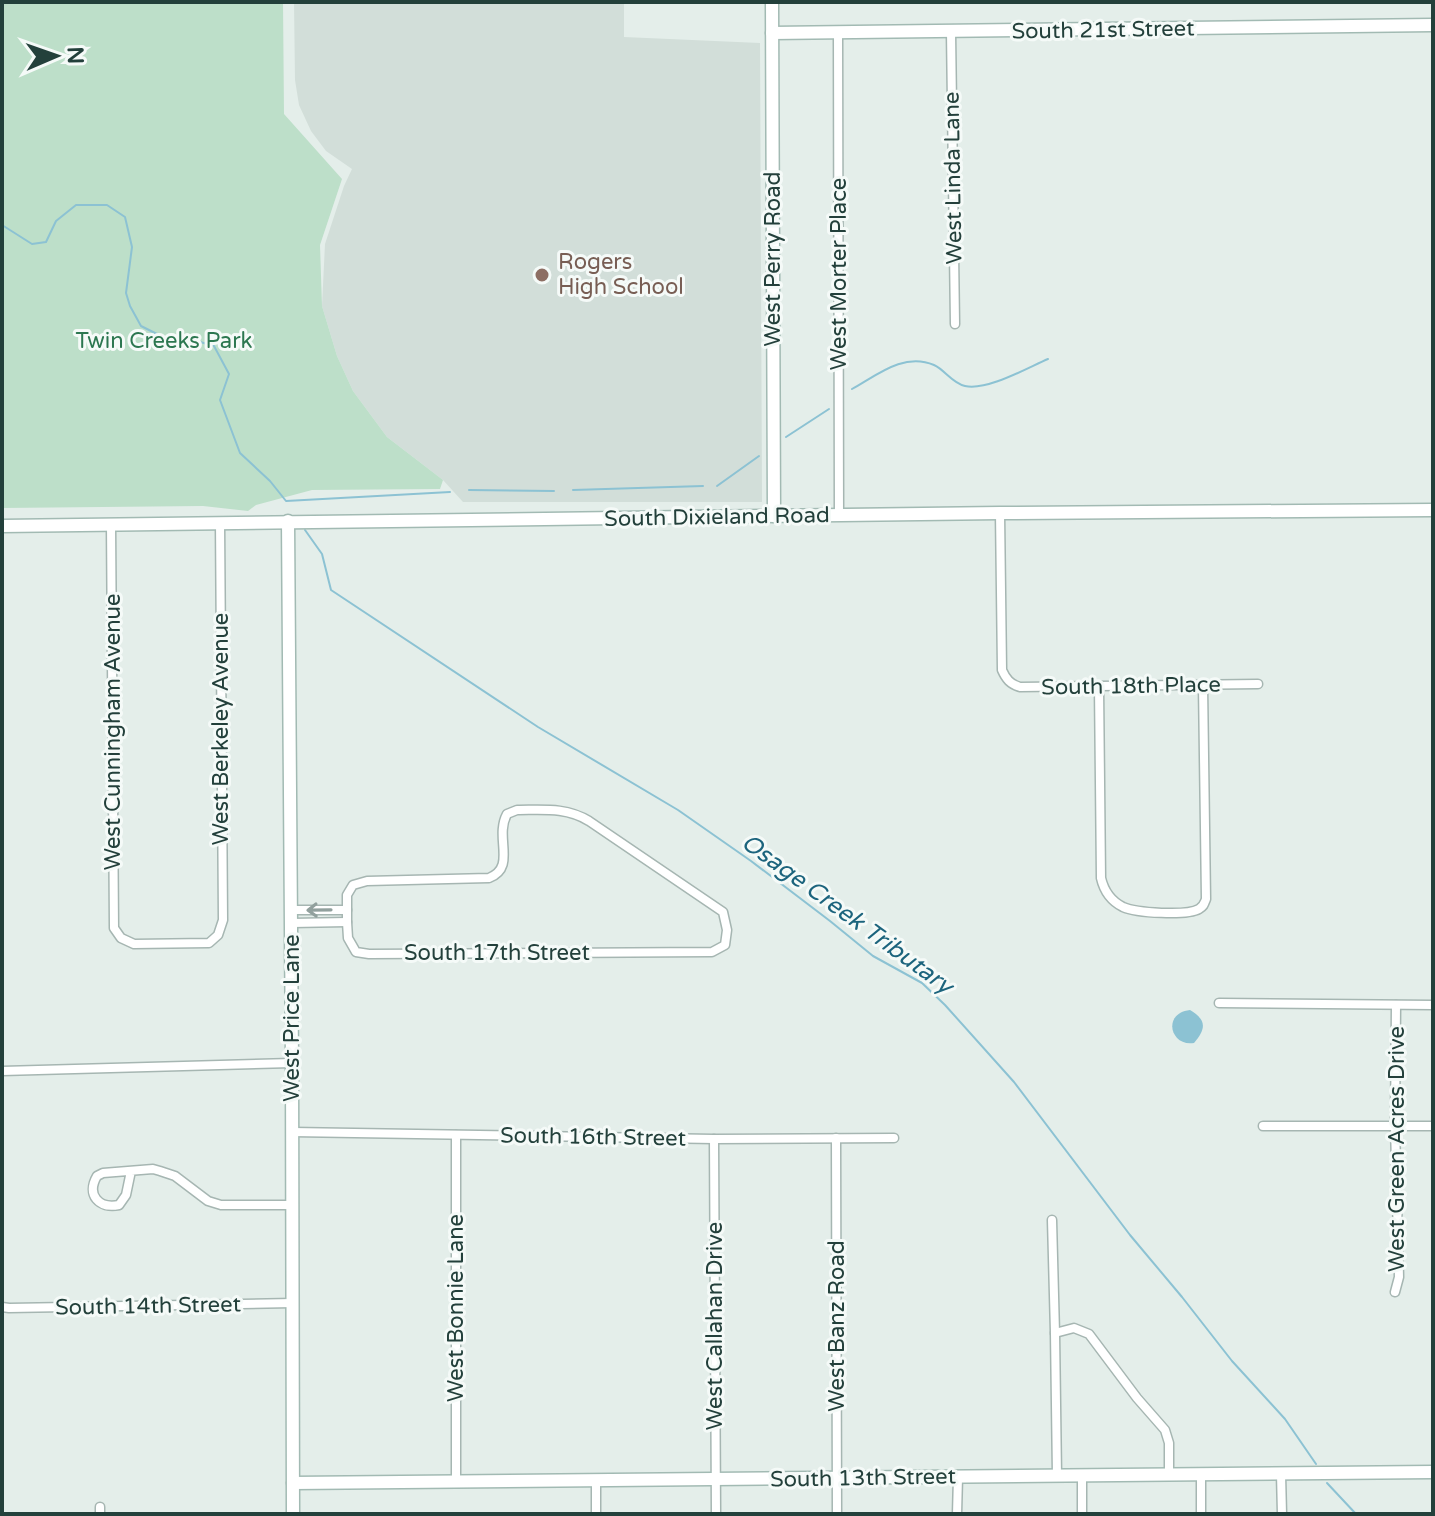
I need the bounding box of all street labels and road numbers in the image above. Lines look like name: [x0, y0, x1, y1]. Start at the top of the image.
street label: South 21st Street: [1011, 15, 1195, 45]
street label: West Linda Lane: [938, 91, 968, 265]
street label: West Perry Road: [760, 172, 786, 346]
street label: West Morter Place: [826, 178, 852, 370]
street label: South Dixieland Road: [604, 502, 830, 532]
street label: West Cunningham Avenue: [100, 594, 126, 870]
street label: West Berkeley Avenue: [208, 613, 234, 845]
street label: South 18th Place: [1041, 671, 1221, 701]
street label: West Price Lane: [279, 934, 305, 1102]
street label: South 17th Street: [404, 940, 590, 966]
street label: West Green Acres Drive: [1384, 1026, 1410, 1272]
street label: South 16th Street: [500, 1122, 686, 1152]
street label: West Bonnie Lane: [443, 1214, 469, 1402]
street label: West Callahan Drive: [702, 1222, 728, 1430]
street label: West Banz Road: [824, 1240, 850, 1412]
street label: South 14th Street: [55, 1291, 241, 1321]
street label: South 13th Street: [770, 1463, 956, 1493]

